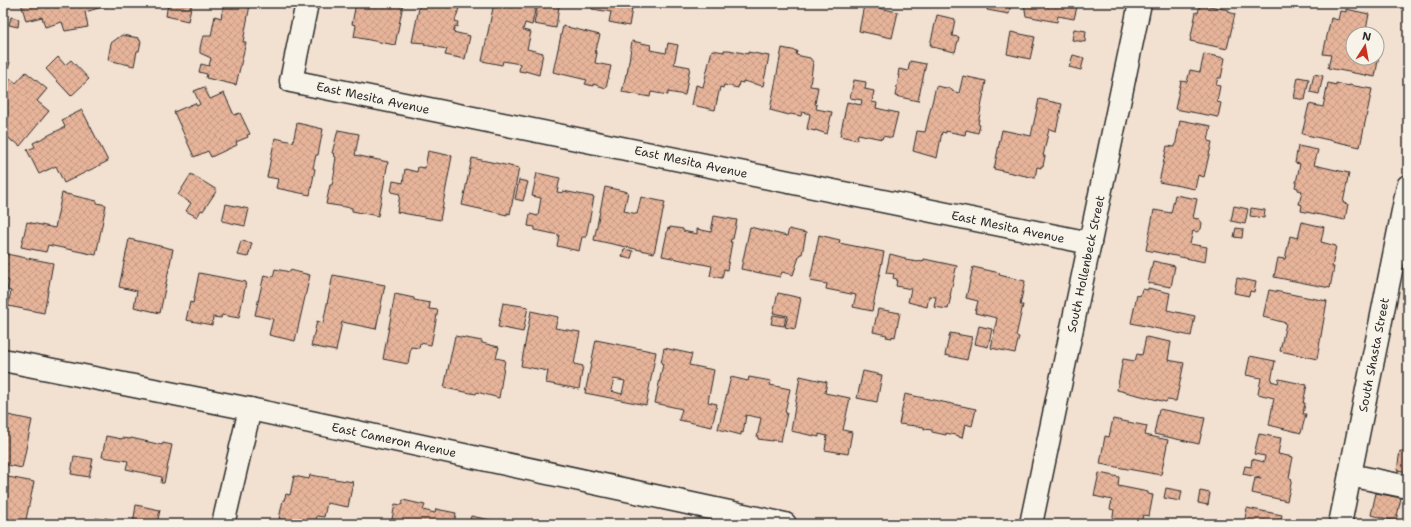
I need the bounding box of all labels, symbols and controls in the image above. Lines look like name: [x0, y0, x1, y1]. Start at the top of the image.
north arrow: [1345, 26, 1385, 66]
text: N: [1361, 28, 1373, 45]
street label: East Mesita Avenue: [315, 78, 431, 118]
street label: East Mesita Avenue: [633, 142, 749, 182]
street label: South Hollenbeck Street: [1064, 194, 1108, 334]
street label: East Mesita Avenue: [950, 207, 1066, 247]
street label: South Shasta Street: [1355, 296, 1393, 414]
street label: East Cameron Avenue: [330, 419, 458, 461]

